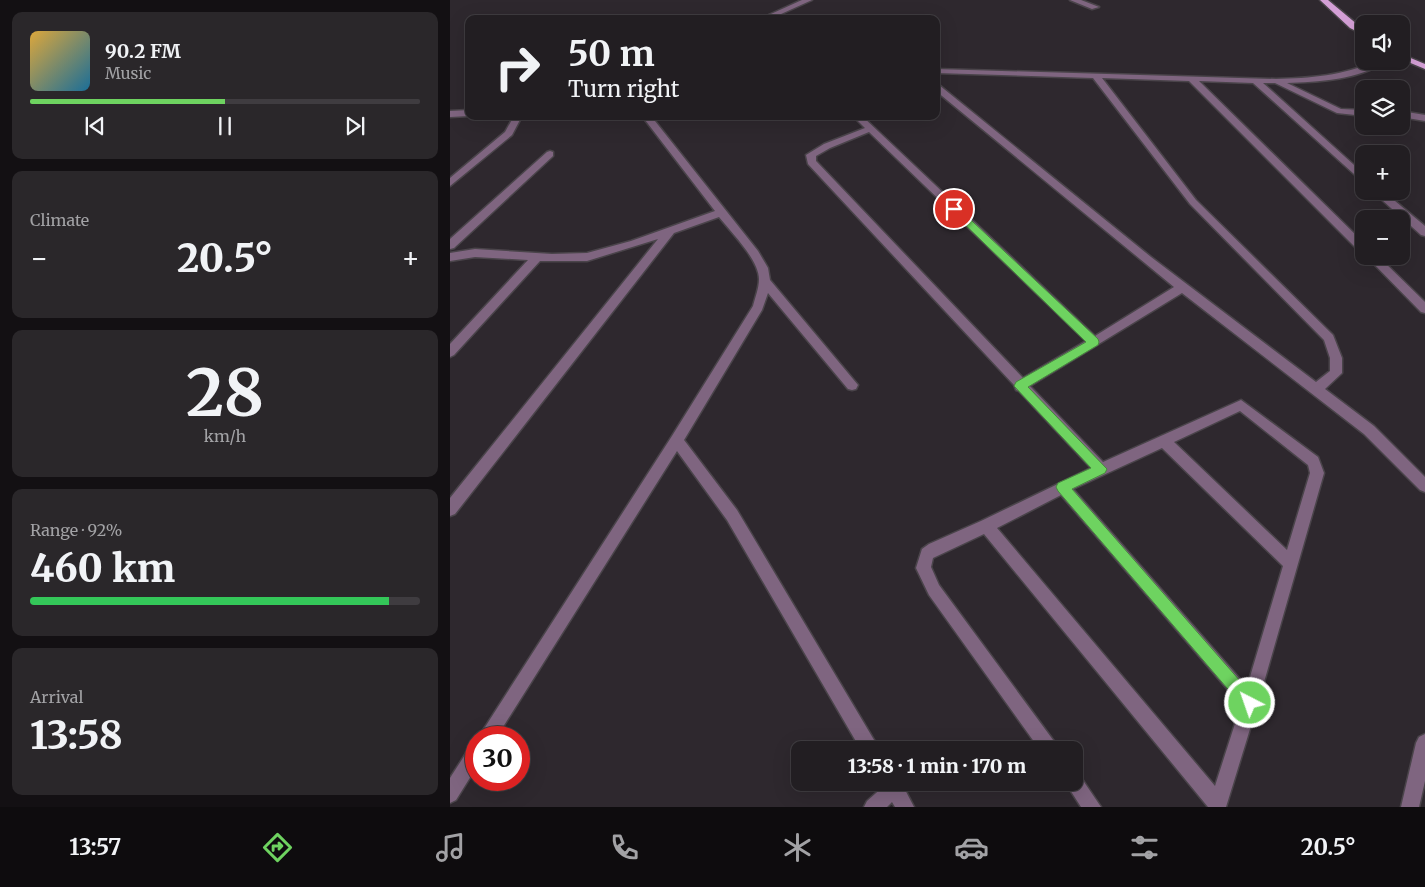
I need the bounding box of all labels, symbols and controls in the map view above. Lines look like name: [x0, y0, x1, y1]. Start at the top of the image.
map controls: [1355, 15, 1410, 265]
button: sound: [1355, 15, 1410, 70]
text: 50 m: [568, 32, 655, 76]
icon: right: [485, 35, 550, 100]
text: 90.2 FM: [105, 39, 181, 63]
text: Music: [105, 63, 151, 83]
text: Turn right: [568, 75, 679, 103]
button: layers: [1355, 80, 1410, 135]
icon: previous: [81, 112, 109, 140]
icon: pause: [211, 112, 239, 140]
icon: next: [341, 112, 369, 140]
button: +: [1355, 145, 1410, 200]
pin: [933, 188, 975, 230]
icon: arrive: [940, 195, 968, 223]
text: Climate: [30, 210, 89, 230]
button: −: [1355, 210, 1410, 265]
text: 20.5°: [177, 235, 273, 282]
text: −: [30, 240, 49, 276]
text: +: [401, 240, 420, 276]
text: 28: [186, 352, 264, 434]
text: km/h: [204, 426, 246, 446]
text: Range · 92%: [30, 520, 122, 540]
text: 460 km: [30, 545, 175, 592]
position arrow: [1223, 676, 1275, 728]
text: Arrival: [30, 687, 83, 707]
text: 13:58: [30, 712, 123, 759]
speed limit sign: 30: [465, 726, 530, 791]
text: 13:58 · 1 min · 170 m: [848, 754, 1026, 778]
icon: directions: [260, 830, 295, 865]
icon: music: [433, 830, 468, 865]
icon: phone: [607, 830, 642, 865]
icon: climate: [780, 830, 815, 865]
icon: car: [954, 830, 989, 865]
icon: filters: [1127, 830, 1162, 865]
text: 13:57: [69, 833, 121, 861]
text: 20.5°: [1301, 833, 1356, 861]

